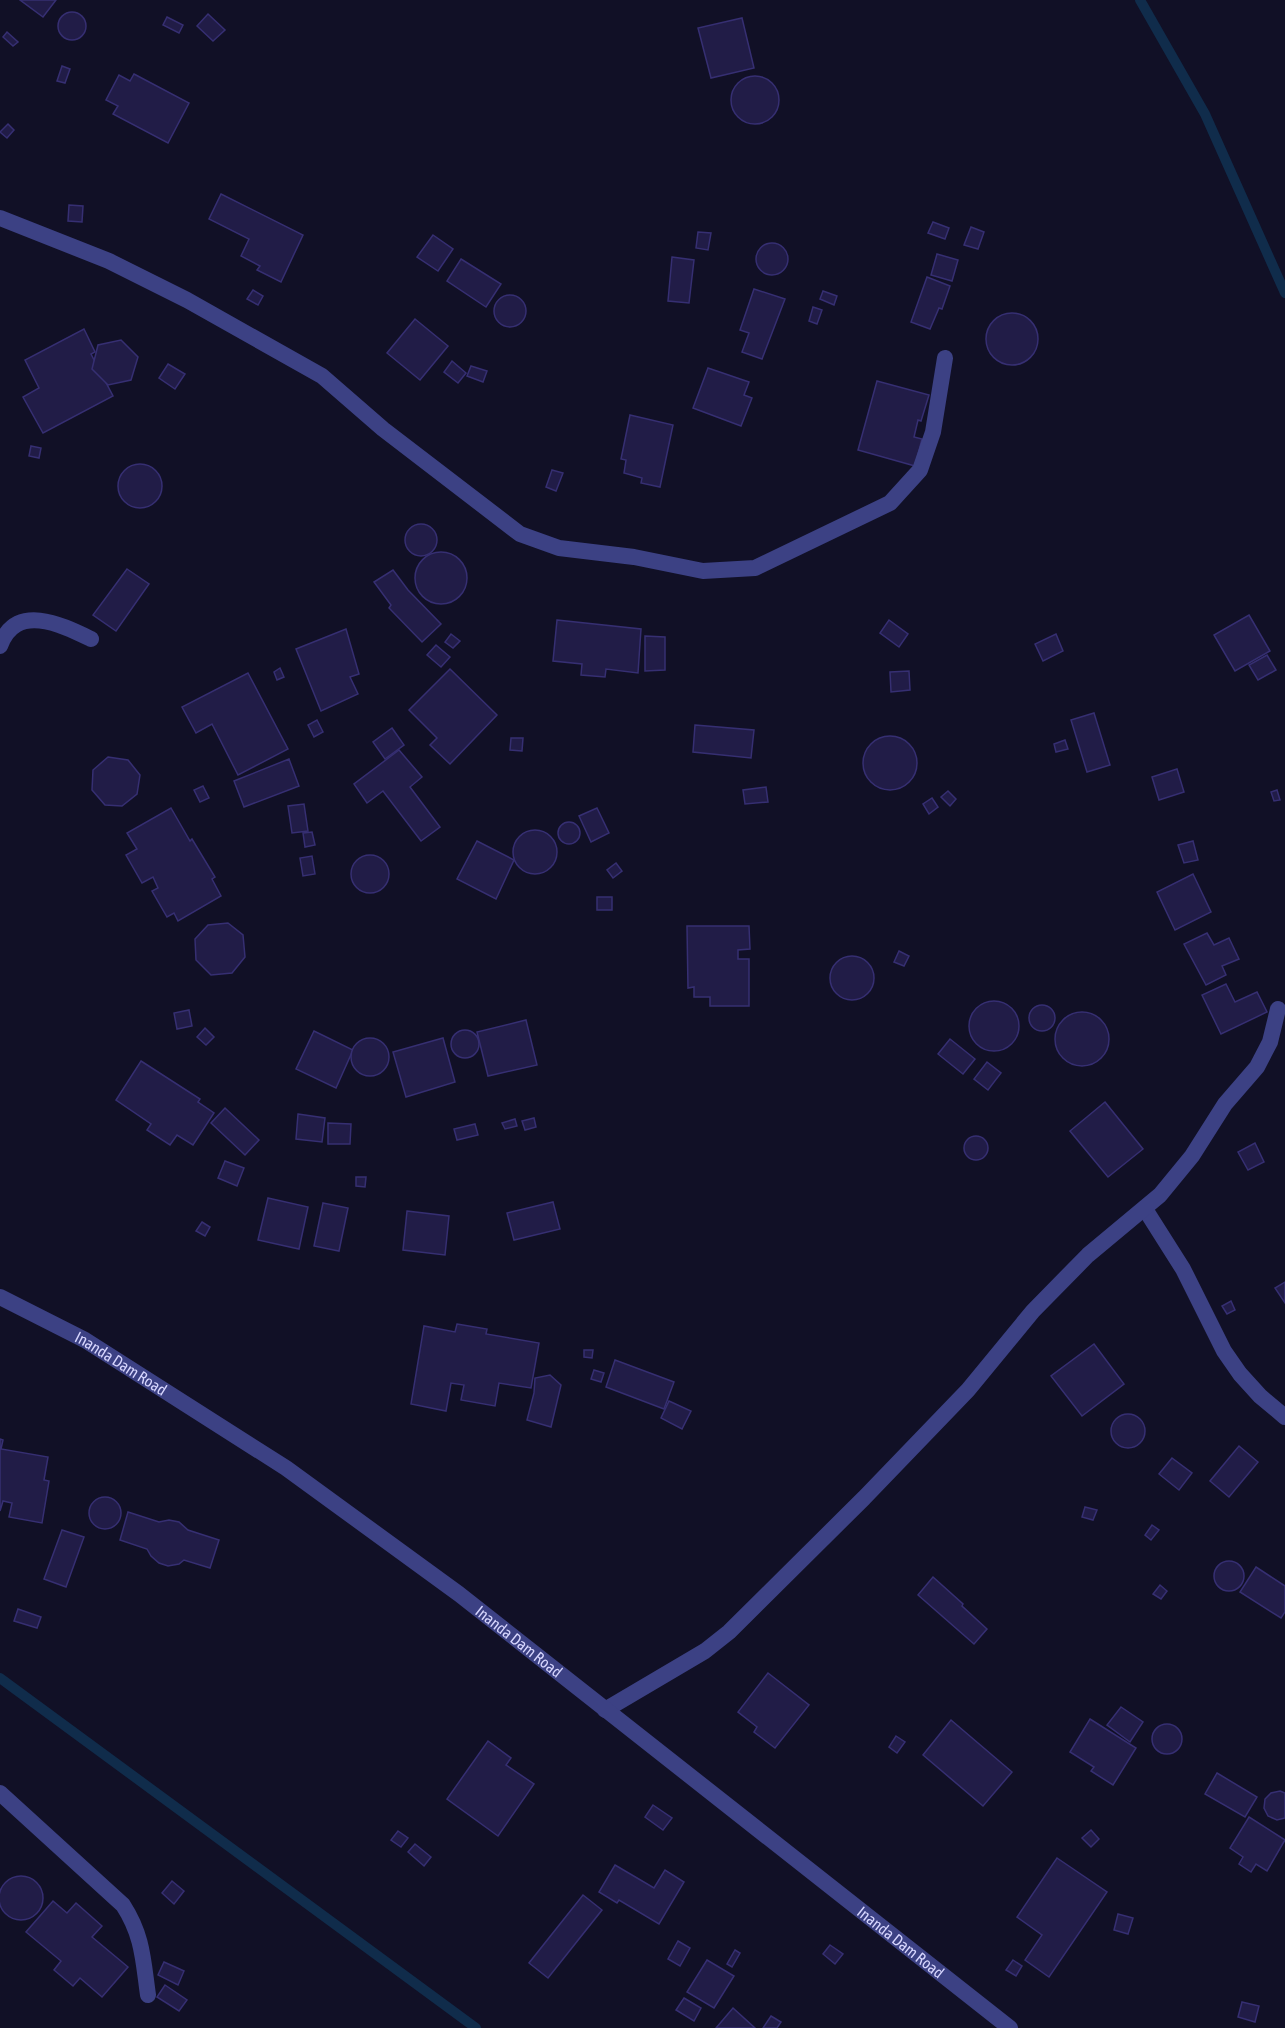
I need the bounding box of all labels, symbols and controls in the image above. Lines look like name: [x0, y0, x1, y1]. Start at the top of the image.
street label: Inanda Dam Road: [72, 1328, 170, 1399]
street label: Inanda Dam Road: [472, 1602, 566, 1681]
street label: Inanda Dam Road: [854, 1902, 948, 1982]

